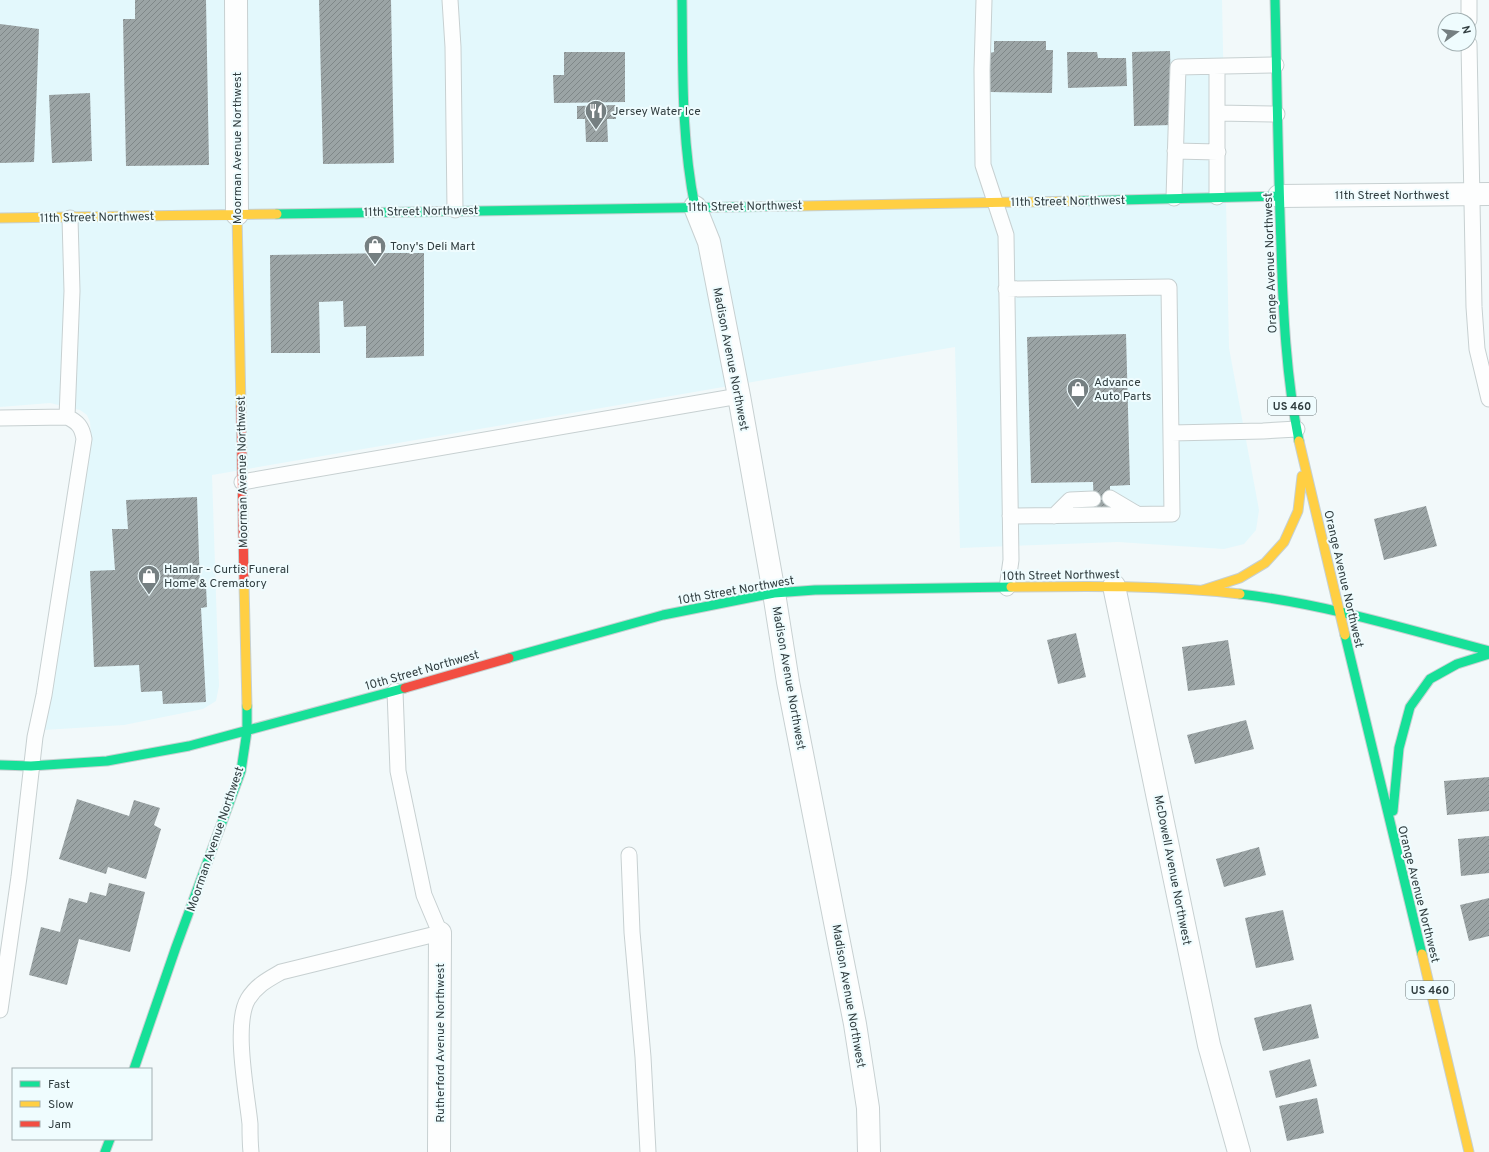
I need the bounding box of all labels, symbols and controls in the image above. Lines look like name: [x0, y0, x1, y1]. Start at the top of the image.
north arrow: [1437, 12, 1477, 52]
text: N: [1458, 24, 1473, 35]
street label: Moorman Avenue Northwest: [230, 72, 246, 224]
restaurant icon: Jersey Water Ice: [583, 98, 609, 131]
place label: Jersey Water Ice: [612, 104, 701, 120]
street label: 11th Street Northwest: [1335, 188, 1449, 204]
street label: Orange Avenue Northwest: [1261, 192, 1281, 334]
street label: 11th Street Northwest: [1011, 193, 1125, 211]
street label: 11th Street Northwest: [688, 198, 802, 216]
street label: 11th Street Northwest: [364, 203, 478, 221]
street label: 11th Street Northwest: [40, 209, 154, 227]
shop icon: Tony's Deli Mart: [362, 233, 388, 266]
place label: Tony's Deli Mart: [390, 239, 475, 255]
street label: Madison Avenue Northwest: [708, 286, 752, 432]
place label: Advance Auto Parts: [1094, 375, 1151, 405]
shop icon: Advance Auto Parts: [1065, 376, 1091, 409]
street label: Moorman Avenue Northwest: [234, 396, 252, 548]
road number: US 460: [1268, 397, 1316, 415]
street label: Orange Avenue Northwest: [1319, 509, 1367, 650]
place label: Hamlar - Curtis Funeral Home & Crematory: [164, 562, 289, 592]
shop icon: Hamlar - Curtis Funeral Home & Crematory: [136, 563, 162, 596]
street label: 10th Street Northwest: [1002, 567, 1120, 585]
street label: 10th Street Northwest: [677, 573, 796, 609]
street label: Madison Avenue Northwest: [768, 605, 809, 751]
street label: 10th Street Northwest: [364, 647, 481, 695]
street label: Moorman Avenue Northwest: [184, 765, 248, 914]
street label: McDowell Avenue Northwest: [1150, 794, 1194, 947]
street label: Orange Avenue Northwest: [1393, 824, 1443, 965]
street label: Madison Avenue Northwest: [828, 923, 869, 1069]
street label: Rutherford Avenue Northwest: [433, 963, 449, 1123]
road number: US 460: [1406, 981, 1454, 999]
legend: [12, 1068, 152, 1140]
text: Fast: [48, 1077, 70, 1093]
text: Slow: [48, 1097, 74, 1113]
text: Jam: [48, 1117, 71, 1133]

